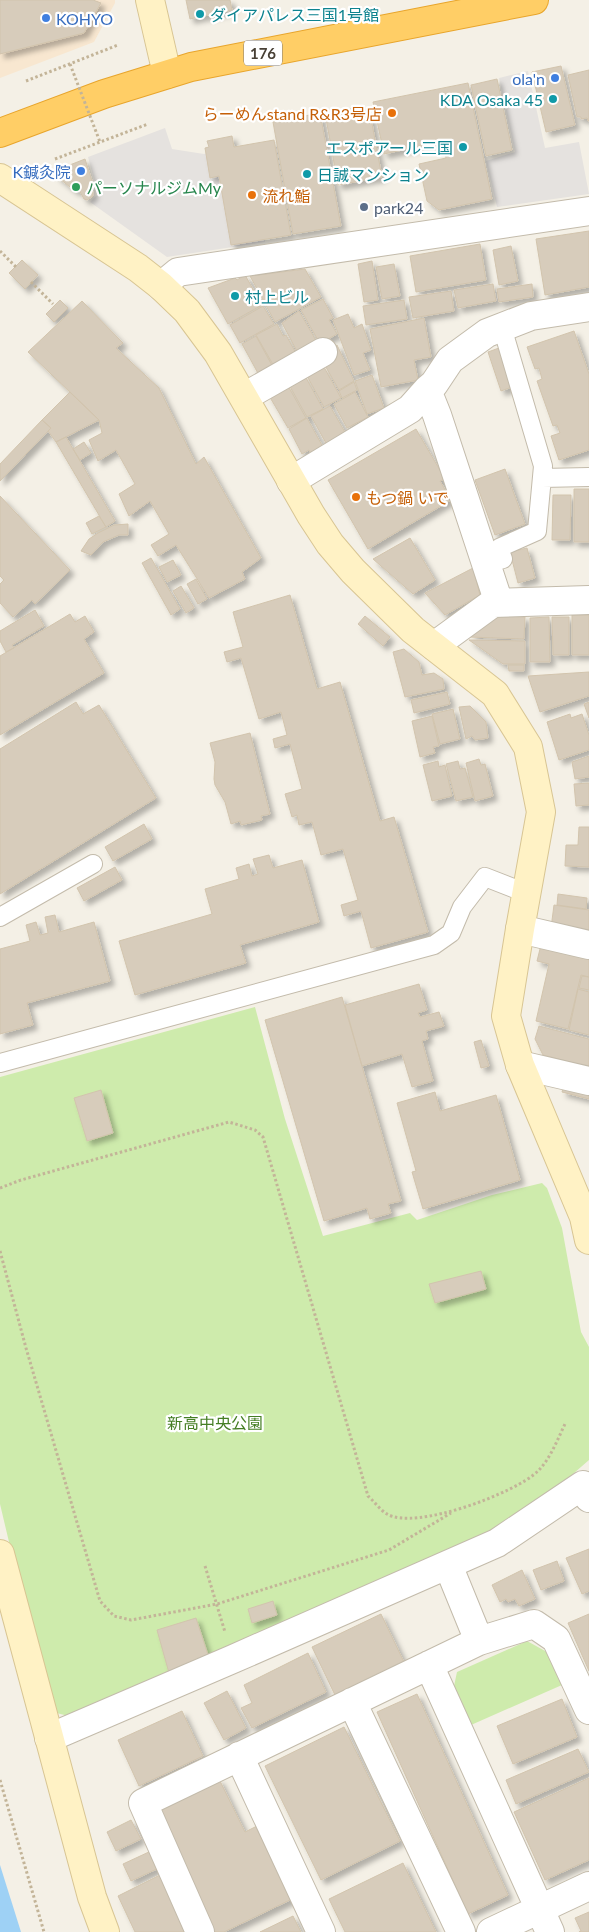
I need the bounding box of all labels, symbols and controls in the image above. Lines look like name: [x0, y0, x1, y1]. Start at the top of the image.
place label: ダイアパレス三国1号館: [210, 5, 379, 24]
marker: ダイアパレス三国1号館: [194, 8, 206, 20]
place label: KOHYO: [56, 9, 113, 28]
marker: KOHYO: [40, 12, 52, 24]
road number: 176: [244, 40, 282, 66]
place label: ola'n: [512, 69, 545, 88]
marker: ola'n: [549, 72, 561, 84]
place label: KDA Osaka 45: [440, 90, 543, 109]
marker: KDA Osaka 45: [547, 93, 559, 105]
place label: らーめんstand R&R3号店: [203, 104, 382, 123]
marker: らーめんstand R&R3号店: [386, 107, 398, 119]
place label: エスポアール三国: [326, 138, 453, 157]
marker: エスポアール三国: [457, 141, 469, 153]
place label: K鍼灸院: [12, 162, 71, 181]
marker: K鍼灸院: [75, 165, 87, 177]
place label: 日誠マンション: [317, 165, 429, 184]
marker: 日誠マンション: [301, 168, 313, 180]
place label: パーソナルジムMy: [86, 178, 222, 197]
marker: パーソナルジムMy: [70, 181, 82, 193]
place label: 流れ鮨: [262, 186, 310, 205]
marker: 流れ鮨: [246, 189, 258, 201]
place label: park24: [374, 198, 423, 217]
marker: park24: [358, 201, 370, 213]
place label: 村上ビル: [245, 287, 309, 306]
marker: 村上ビル: [229, 290, 241, 302]
place label: もつ鍋 いで: [366, 488, 449, 507]
marker: もつ鍋 いで: [350, 491, 362, 503]
park label: 新高中央公園: [167, 1413, 263, 1432]

